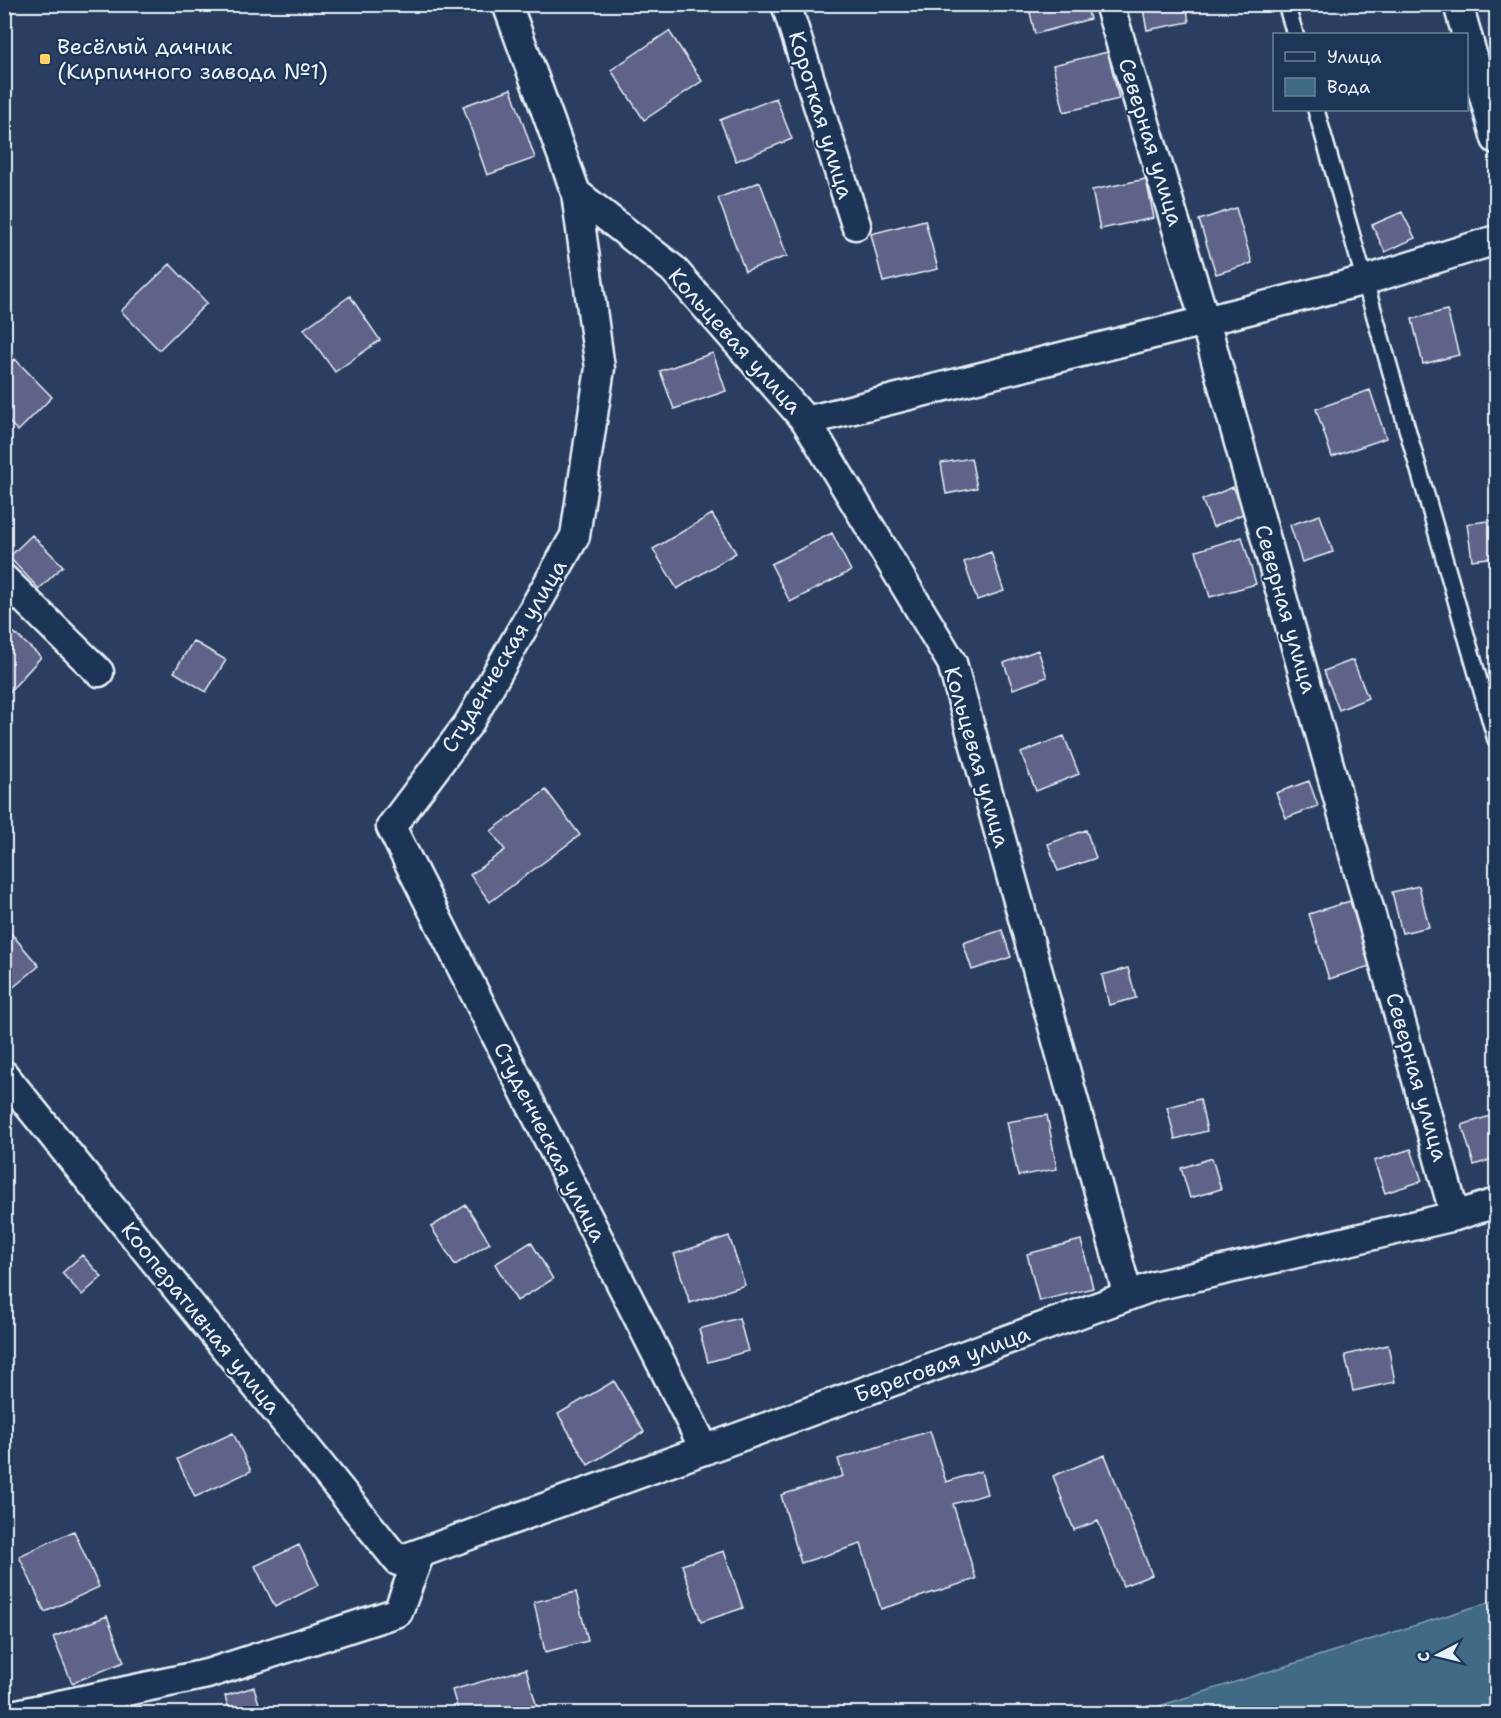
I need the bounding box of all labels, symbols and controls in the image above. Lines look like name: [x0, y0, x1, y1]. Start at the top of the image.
street label: Короткая улица: [782, 28, 860, 203]
place label: Весёлый дачник (Кирпичного завода №1): [57, 32, 328, 86]
legend: [1273, 33, 1468, 111]
text: Улица: [1327, 45, 1381, 69]
marker: Весёлый дачник (Кирпичного завода №1): [38, 52, 52, 66]
street label: Северная улица: [1112, 54, 1190, 230]
text: Вода: [1327, 75, 1370, 99]
street label: Кольцевая улица: [662, 262, 808, 420]
street label: Северная улица: [1248, 521, 1324, 697]
street label: Студенческая улица: [435, 554, 573, 758]
street label: Кольцевая улица: [937, 663, 1017, 851]
street label: Северная улица: [1379, 989, 1455, 1165]
street label: Студенческая улица: [487, 1037, 613, 1247]
street label: Кооперативная улица: [114, 1216, 288, 1420]
street label: Береговая улица: [850, 1319, 1034, 1409]
north arrow: [1408, 1625, 1468, 1685]
text: С: [1413, 1650, 1435, 1663]

